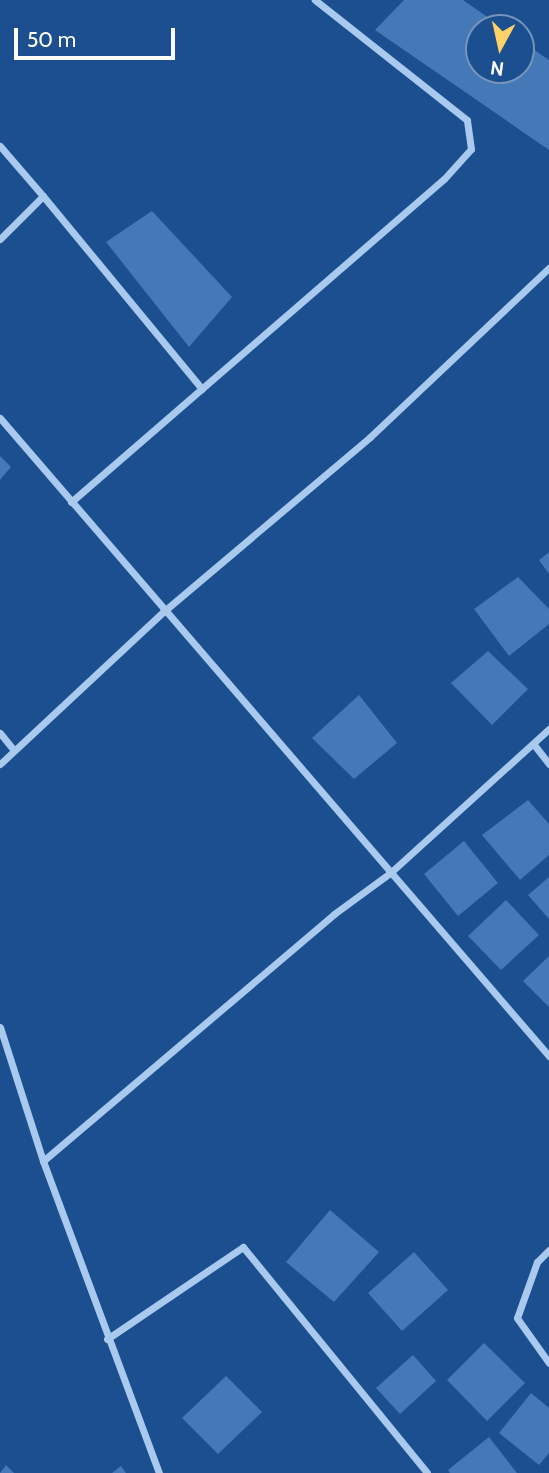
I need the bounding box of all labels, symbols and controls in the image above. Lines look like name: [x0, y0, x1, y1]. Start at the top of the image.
scale bar: [18, 14, 178, 58]
north arrow: [465, 14, 535, 84]
text: 50 m: [27, 27, 76, 52]
text: N: [489, 56, 506, 81]

